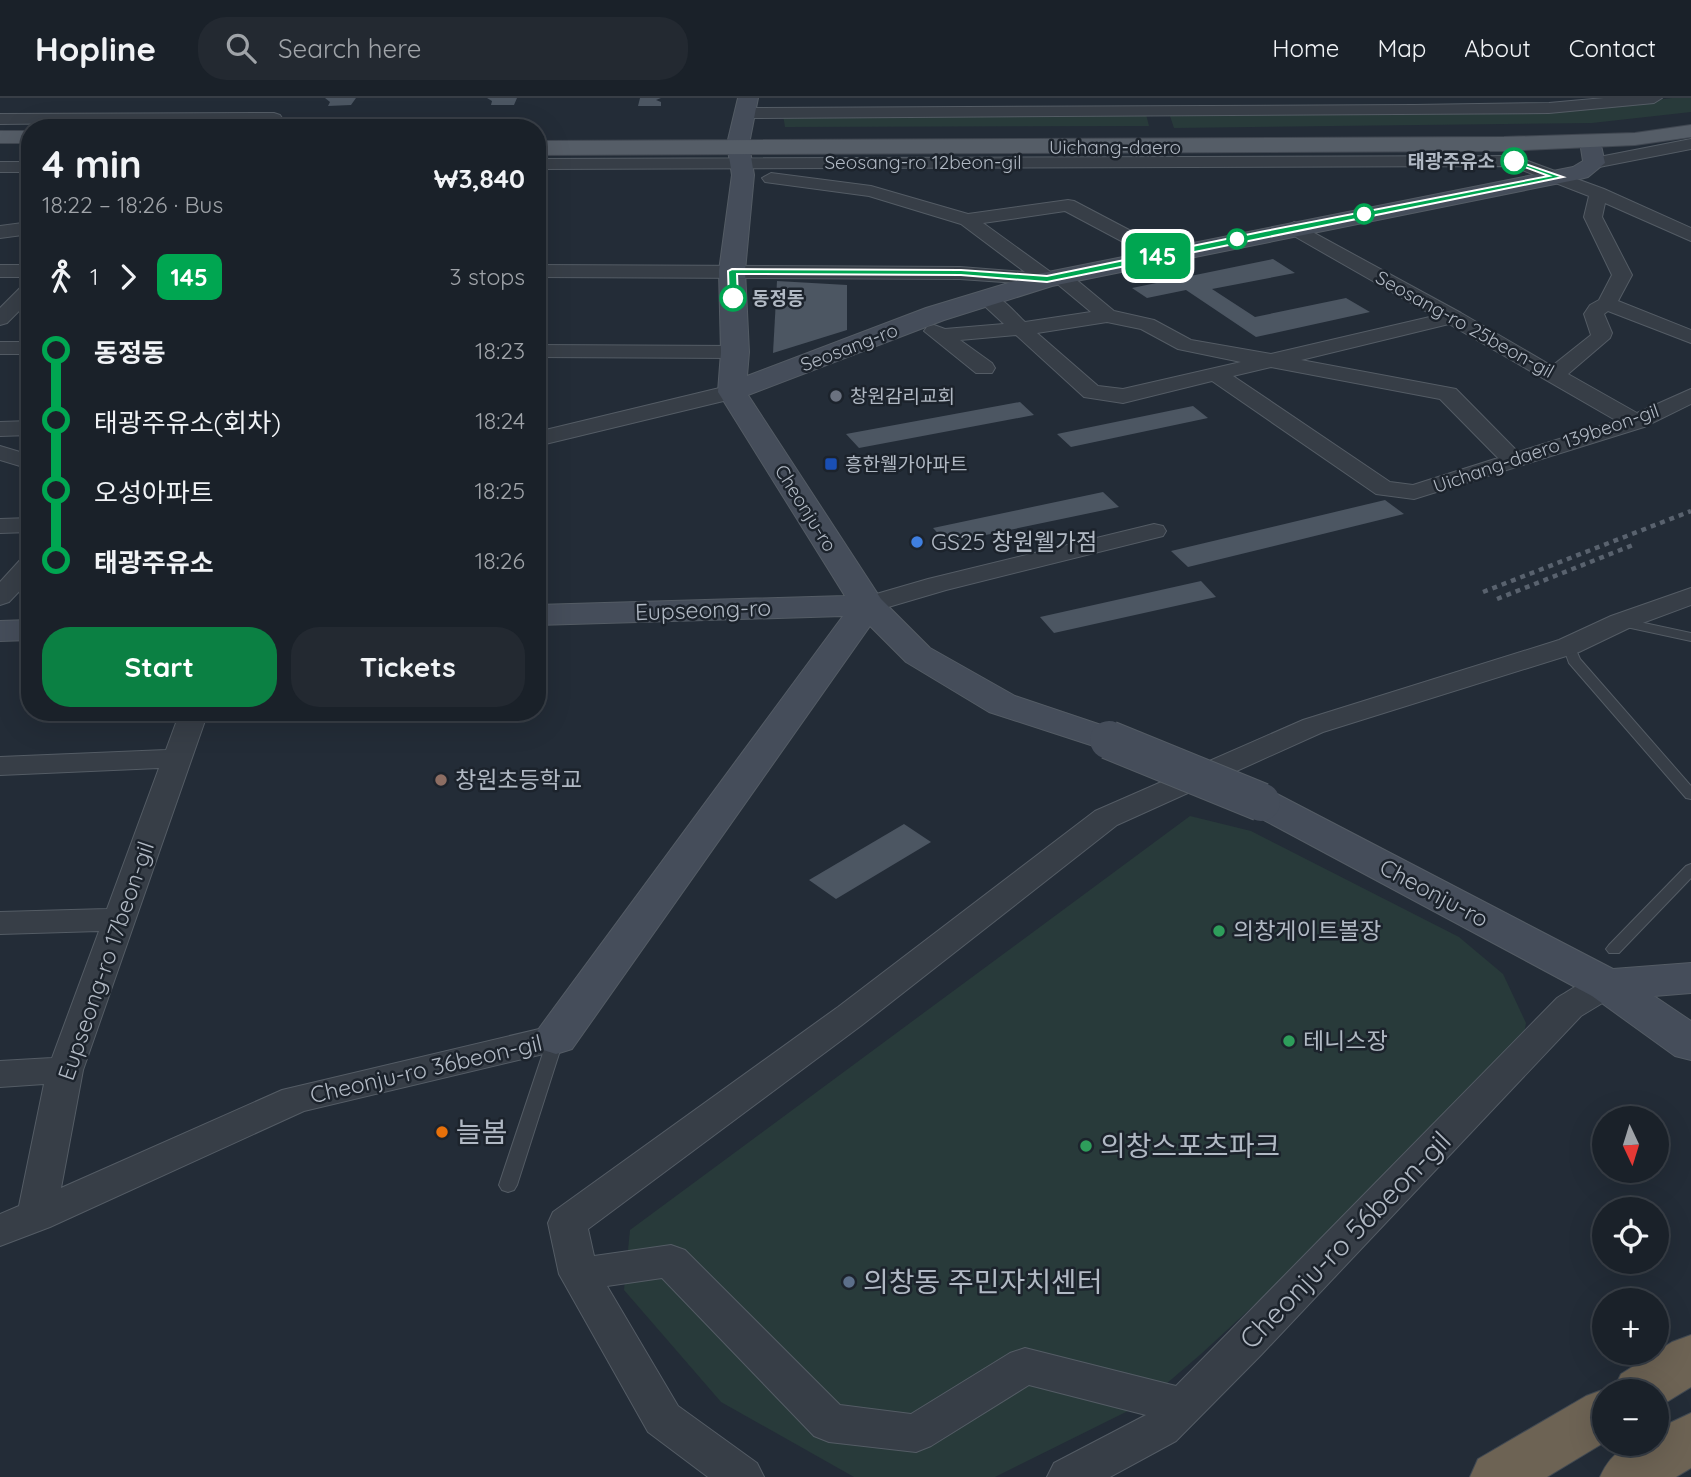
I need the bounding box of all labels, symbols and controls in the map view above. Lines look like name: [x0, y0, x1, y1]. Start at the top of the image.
search box: [198, 17, 688, 80]
text: Hopline: [35, 28, 156, 69]
icon: search: [222, 29, 260, 67]
text: Search here: [278, 32, 421, 65]
text: Home: [1272, 33, 1339, 63]
text: Map: [1377, 33, 1426, 63]
text: About: [1464, 33, 1531, 63]
text: Contact: [1569, 33, 1656, 63]
street label: Uichang-daero: [1049, 135, 1181, 159]
text: 4 min: [42, 140, 142, 188]
marker: 태광주유소: [1501, 148, 1527, 174]
place label: 태광주유소: [1408, 149, 1495, 173]
street label: Seosang-ro 12beon-gil: [824, 150, 1022, 174]
text: ₩3,840: [434, 162, 525, 195]
text: 18:22 – 18:26 · Bus: [42, 190, 223, 219]
unlabelled marker: [1354, 204, 1374, 224]
unlabelled marker: [1227, 229, 1247, 249]
line badge: 145: [1118, 233, 1198, 279]
text: 145: [1139, 241, 1177, 271]
icon: walk: [42, 258, 80, 296]
icon: forward: [109, 258, 147, 296]
text: 1: [90, 262, 99, 291]
text: 145: [171, 262, 208, 292]
text: 3 stops: [450, 262, 525, 291]
street label: Seosang-ro 25beon-gil: [1371, 265, 1559, 383]
marker: 동정동: [720, 285, 746, 311]
place label: 동정동: [752, 286, 804, 310]
street label: Seosang-ro: [797, 318, 901, 376]
text: 동정동: [94, 336, 166, 369]
text: 18:23: [475, 336, 525, 365]
place label: 창원감리교회: [850, 384, 955, 408]
marker: 창원감리교회: [828, 388, 844, 404]
street label: Uichang-daero 139beon-gil: [1430, 398, 1662, 498]
text: 태광주유소(회차): [94, 406, 281, 439]
text: 18:24: [475, 406, 525, 435]
place label: 흥한웰가아파트: [845, 452, 967, 476]
marker: 흥한웰가아파트: [823, 456, 839, 472]
street label: Cheonju-ro: [770, 460, 842, 556]
text: 오성아파트: [94, 476, 214, 509]
text: 18:25: [474, 476, 525, 505]
place label: GS25 창원웰가점: [931, 527, 1097, 556]
marker: GS25 창원웰가점: [909, 534, 925, 550]
text: 태광주유소: [94, 546, 214, 579]
text: 18:26: [475, 546, 525, 575]
street label: Eupseong-ro: [634, 593, 772, 626]
button: Start: [42, 627, 277, 707]
button: Tickets: [291, 627, 525, 707]
place label: 창원초등학교: [455, 765, 582, 794]
marker: 창원초등학교: [433, 772, 449, 788]
street label: Eupseong-ro 17beon-gil: [51, 838, 160, 1084]
street label: Cheonju-ro: [1375, 852, 1493, 933]
place label: 의창게이트볼장: [1233, 916, 1381, 945]
marker: 의창게이트볼장: [1211, 923, 1227, 939]
place label: 테니스장: [1303, 1026, 1388, 1055]
street label: Cheonju-ro 36beon-gil: [307, 1028, 545, 1109]
marker: 테니스장: [1281, 1033, 1297, 1049]
north arrow: [1592, 1106, 1670, 1183]
map controls: [1592, 1106, 1669, 1456]
place label: 늘봄: [456, 1114, 508, 1149]
street label: Cheonju-ro 56beon-gil: [1232, 1123, 1458, 1356]
marker: 늘봄: [434, 1124, 450, 1140]
place label: 의창스포츠파크: [1100, 1128, 1280, 1163]
marker: 의창스포츠파크: [1078, 1138, 1094, 1154]
button: locate: [1592, 1197, 1669, 1274]
place label: 의창동 주민자치센터: [863, 1264, 1103, 1299]
marker: 의창동 주민자치센터: [841, 1274, 857, 1290]
button: +: [1592, 1288, 1669, 1365]
button: −: [1592, 1379, 1669, 1456]

